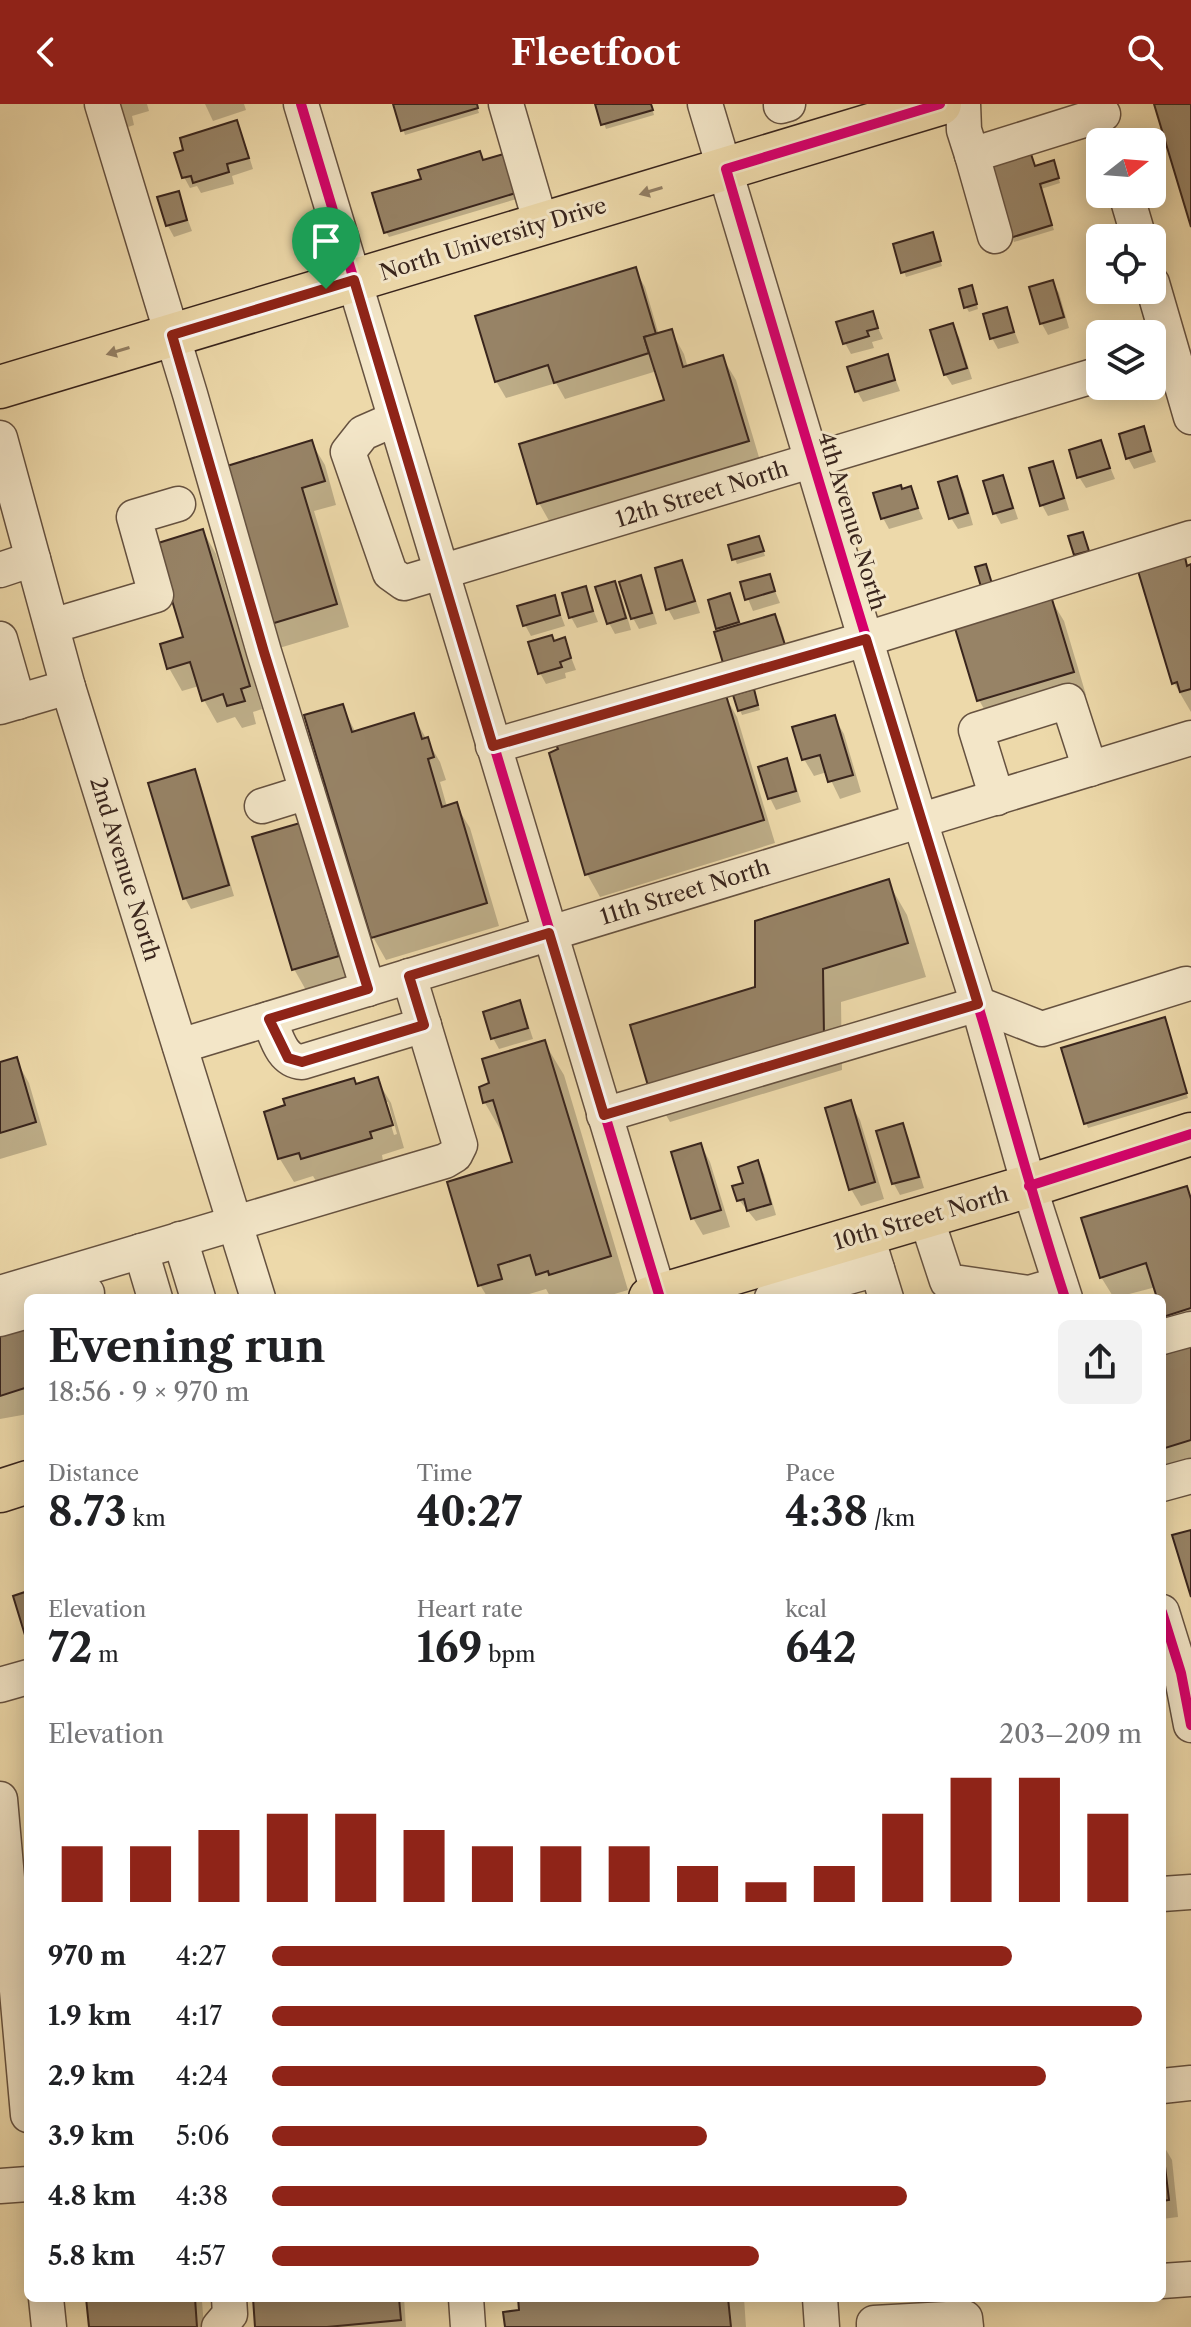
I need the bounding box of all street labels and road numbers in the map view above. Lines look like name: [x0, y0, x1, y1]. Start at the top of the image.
street label: North University Drive: [376, 192, 610, 286]
street label: 4th Avenue North: [812, 428, 892, 614]
street label: 12th Street North: [612, 455, 792, 533]
street label: 2nd Avenue North: [84, 774, 166, 964]
street label: 11th Street North: [597, 853, 773, 931]
street label: 10th Street North: [830, 1180, 1012, 1256]

